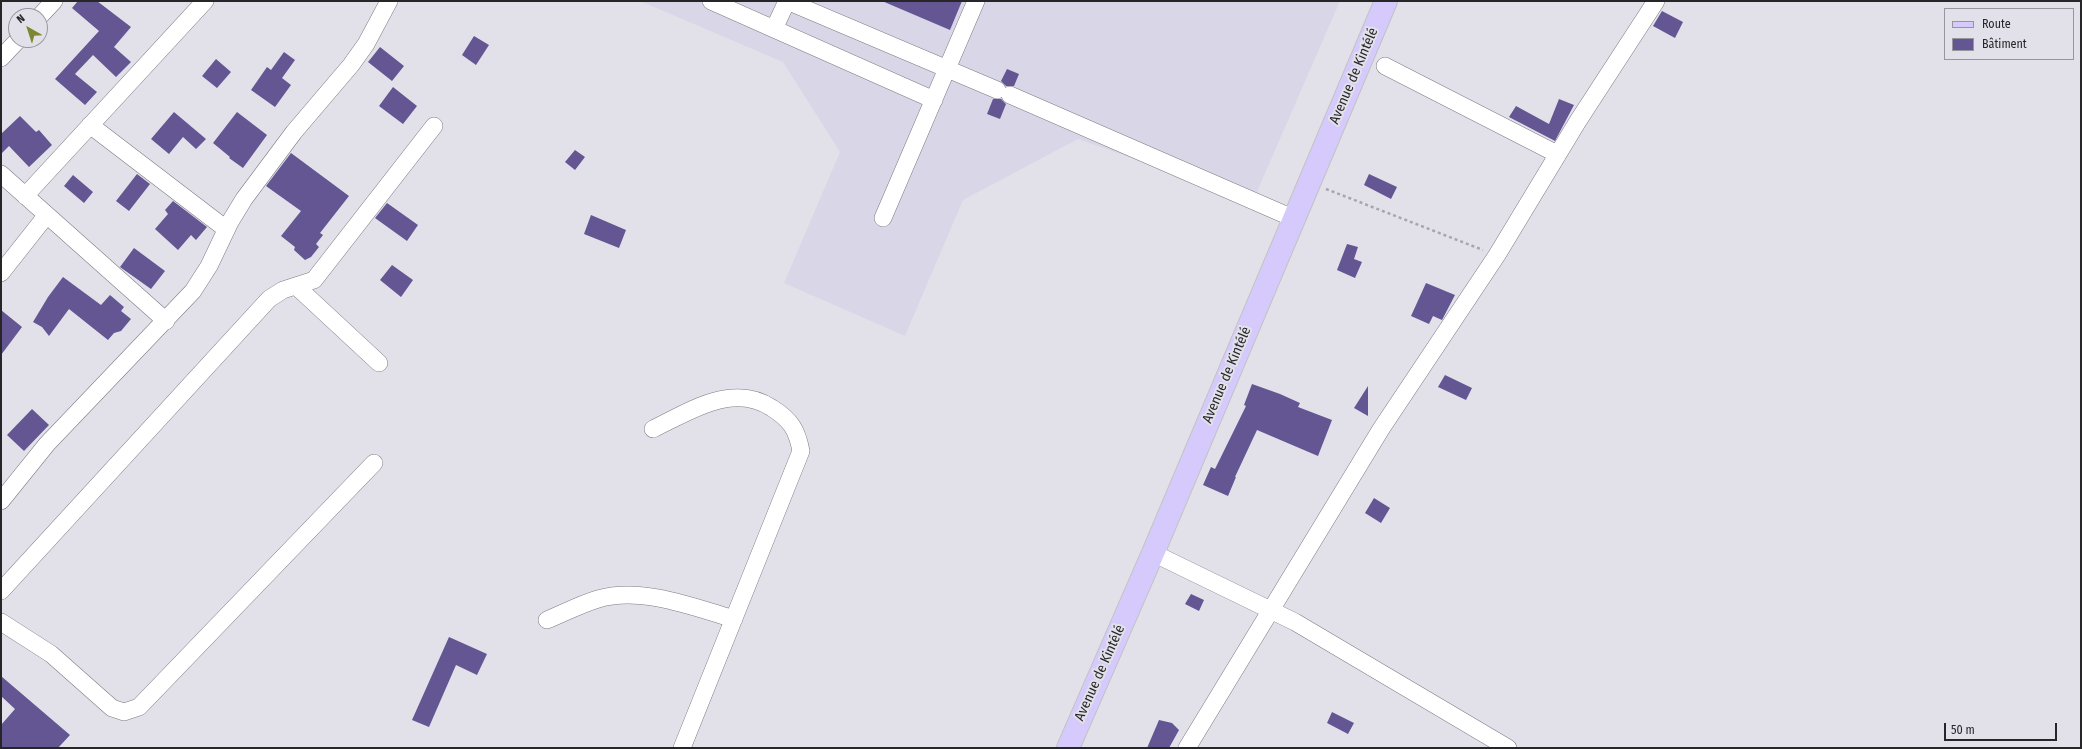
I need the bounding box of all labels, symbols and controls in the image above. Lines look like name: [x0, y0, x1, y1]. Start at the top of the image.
north arrow: [8, 8, 48, 48]
legend: [1944, 8, 2074, 60]
text: N: [14, 12, 27, 26]
text: Route: [1982, 17, 2011, 31]
street label: Avenue de Kintélé: [1326, 25, 1382, 127]
text: Bâtiment: [1982, 37, 2027, 51]
street label: Avenue de Kintélé: [1199, 324, 1255, 426]
street label: Avenue de Kintélé: [1071, 622, 1129, 724]
scale bar: [1946, 715, 2059, 741]
text: 50 m: [1951, 723, 1975, 737]

